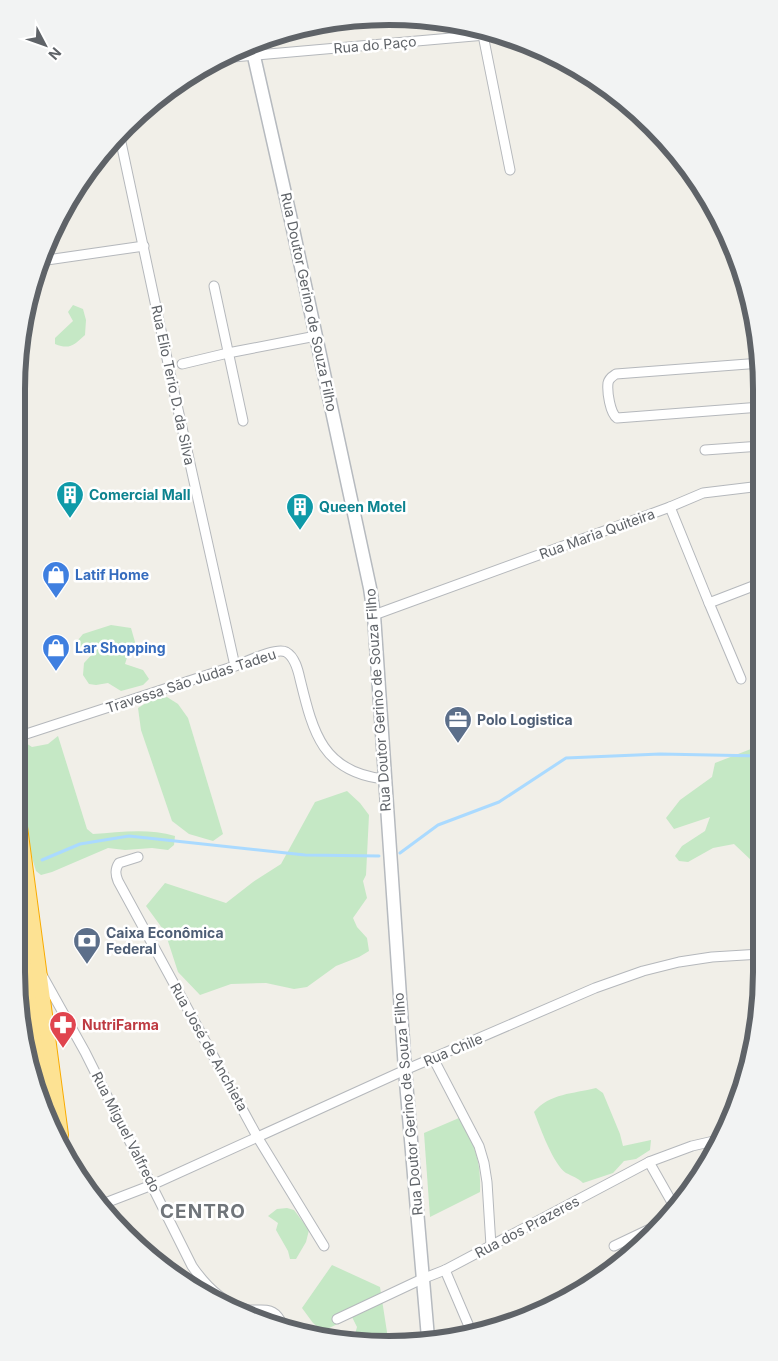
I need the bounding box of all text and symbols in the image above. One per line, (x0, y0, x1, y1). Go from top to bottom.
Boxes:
north arrow (20, 20, 70, 70)
street label: Rua do Paço (333, 32, 417, 57)
text: N (45, 44, 65, 63)
street label: Rua Doutor Gerino de Souza Filho (278, 191, 341, 413)
street label: Rua Elio Terio D. da Silva (148, 303, 199, 467)
building icon: Comercial Mall (55, 480, 85, 519)
place label: Comercial Mall (89, 486, 190, 503)
building icon: Queen Motel (285, 492, 315, 531)
place label: Queen Motel (319, 498, 406, 515)
street label: Rua Maria Quiteira (537, 505, 657, 562)
shop icon: Latif Home (41, 560, 71, 599)
place label: Latif Home (75, 566, 149, 583)
street label: Rua Doutor Gerino de Souza Filho (361, 588, 394, 812)
shop icon: Lar Shopping (41, 633, 71, 672)
place label: Lar Shopping (75, 639, 166, 656)
street label: Travessa São Judas Tadeu (104, 645, 278, 716)
office icon: Polo Logistica (443, 705, 473, 744)
place label: Polo Logistica (477, 711, 573, 728)
place label: Caixa Econômica Federal (106, 924, 224, 957)
bank icon: Caixa Econômica Federal (72, 926, 102, 965)
street label: Rua José de Anchieta (167, 980, 252, 1114)
street label: Rua Doutor Gerino de Souza Filho (389, 992, 426, 1216)
pharmacy icon: NutriFarma (48, 1010, 78, 1049)
place label: NutriFarma (82, 1016, 159, 1033)
street label: Rua Chile (421, 1029, 485, 1070)
street label: Rua Miguel Valfredo (89, 1069, 164, 1195)
street label: Rua dos Prazeres (472, 1192, 582, 1261)
district label: CENTRO (160, 1200, 246, 1223)

